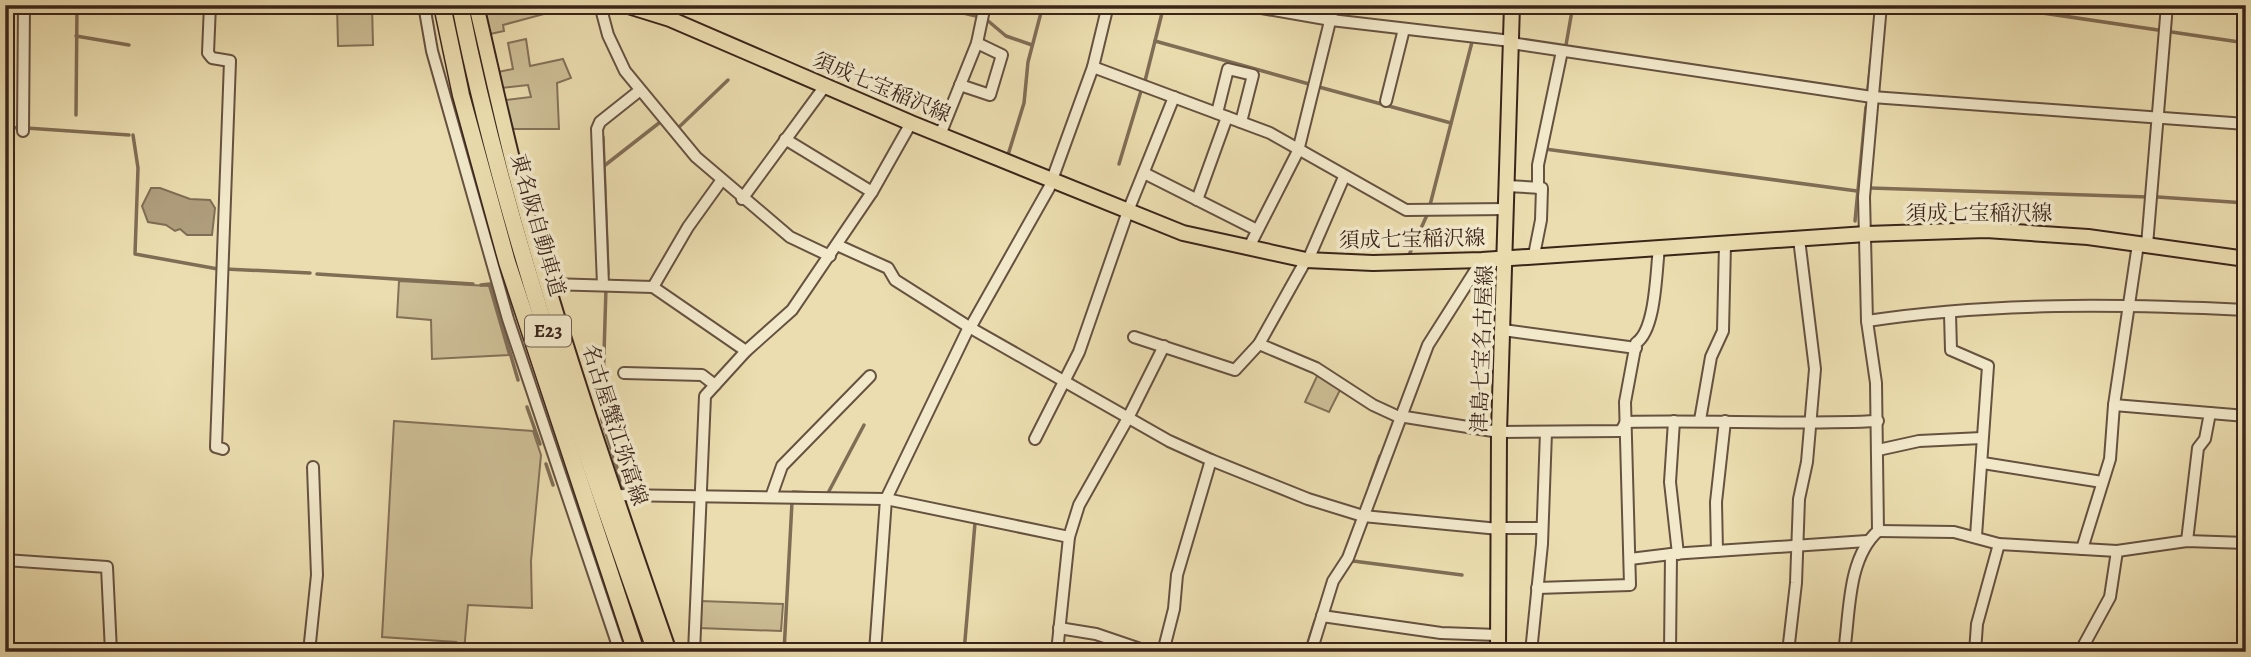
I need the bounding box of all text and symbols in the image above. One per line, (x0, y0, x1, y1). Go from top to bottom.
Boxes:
street label: 須成七宝稲沢線 (809, 45, 955, 129)
street label: 東名阪自動車道 (504, 150, 572, 300)
street label: 須成七宝稲沢線 (1906, 199, 2053, 227)
street label: 須成七宝稲沢線 (1338, 224, 1486, 254)
street label: 津島七宝名古屋線 (1465, 265, 1499, 433)
road number: E23 (525, 316, 571, 346)
street label: 名古屋蟹江弥富線 (576, 341, 654, 509)

